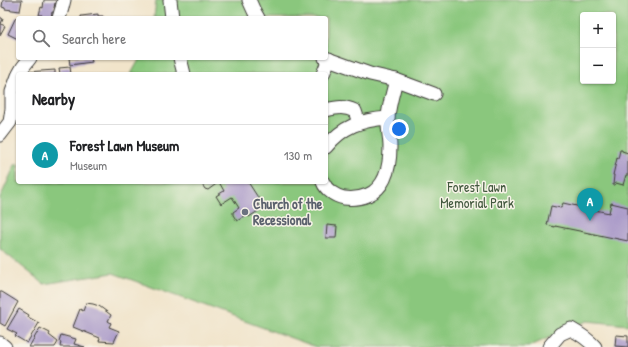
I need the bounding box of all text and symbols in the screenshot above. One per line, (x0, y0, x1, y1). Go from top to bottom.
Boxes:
map controls (580, 12, 616, 84)
button: + (580, 12, 616, 48)
search box (16, 16, 328, 60)
icon: search (30, 27, 52, 49)
text: Search here (62, 28, 126, 49)
button: − (580, 48, 616, 84)
text: Nearby (32, 87, 75, 110)
your location (389, 119, 409, 139)
text: Forest Lawn Museum (70, 135, 179, 156)
text: A (42, 146, 48, 164)
text: 130 m (284, 146, 312, 164)
text: Museum (70, 156, 107, 174)
park label: Forest Lawn Memorial Park (440, 177, 514, 212)
pin: A (577, 188, 603, 221)
place label: Church of the Recessional (253, 194, 323, 229)
marker: Church of the Recessional (240, 207, 250, 217)

